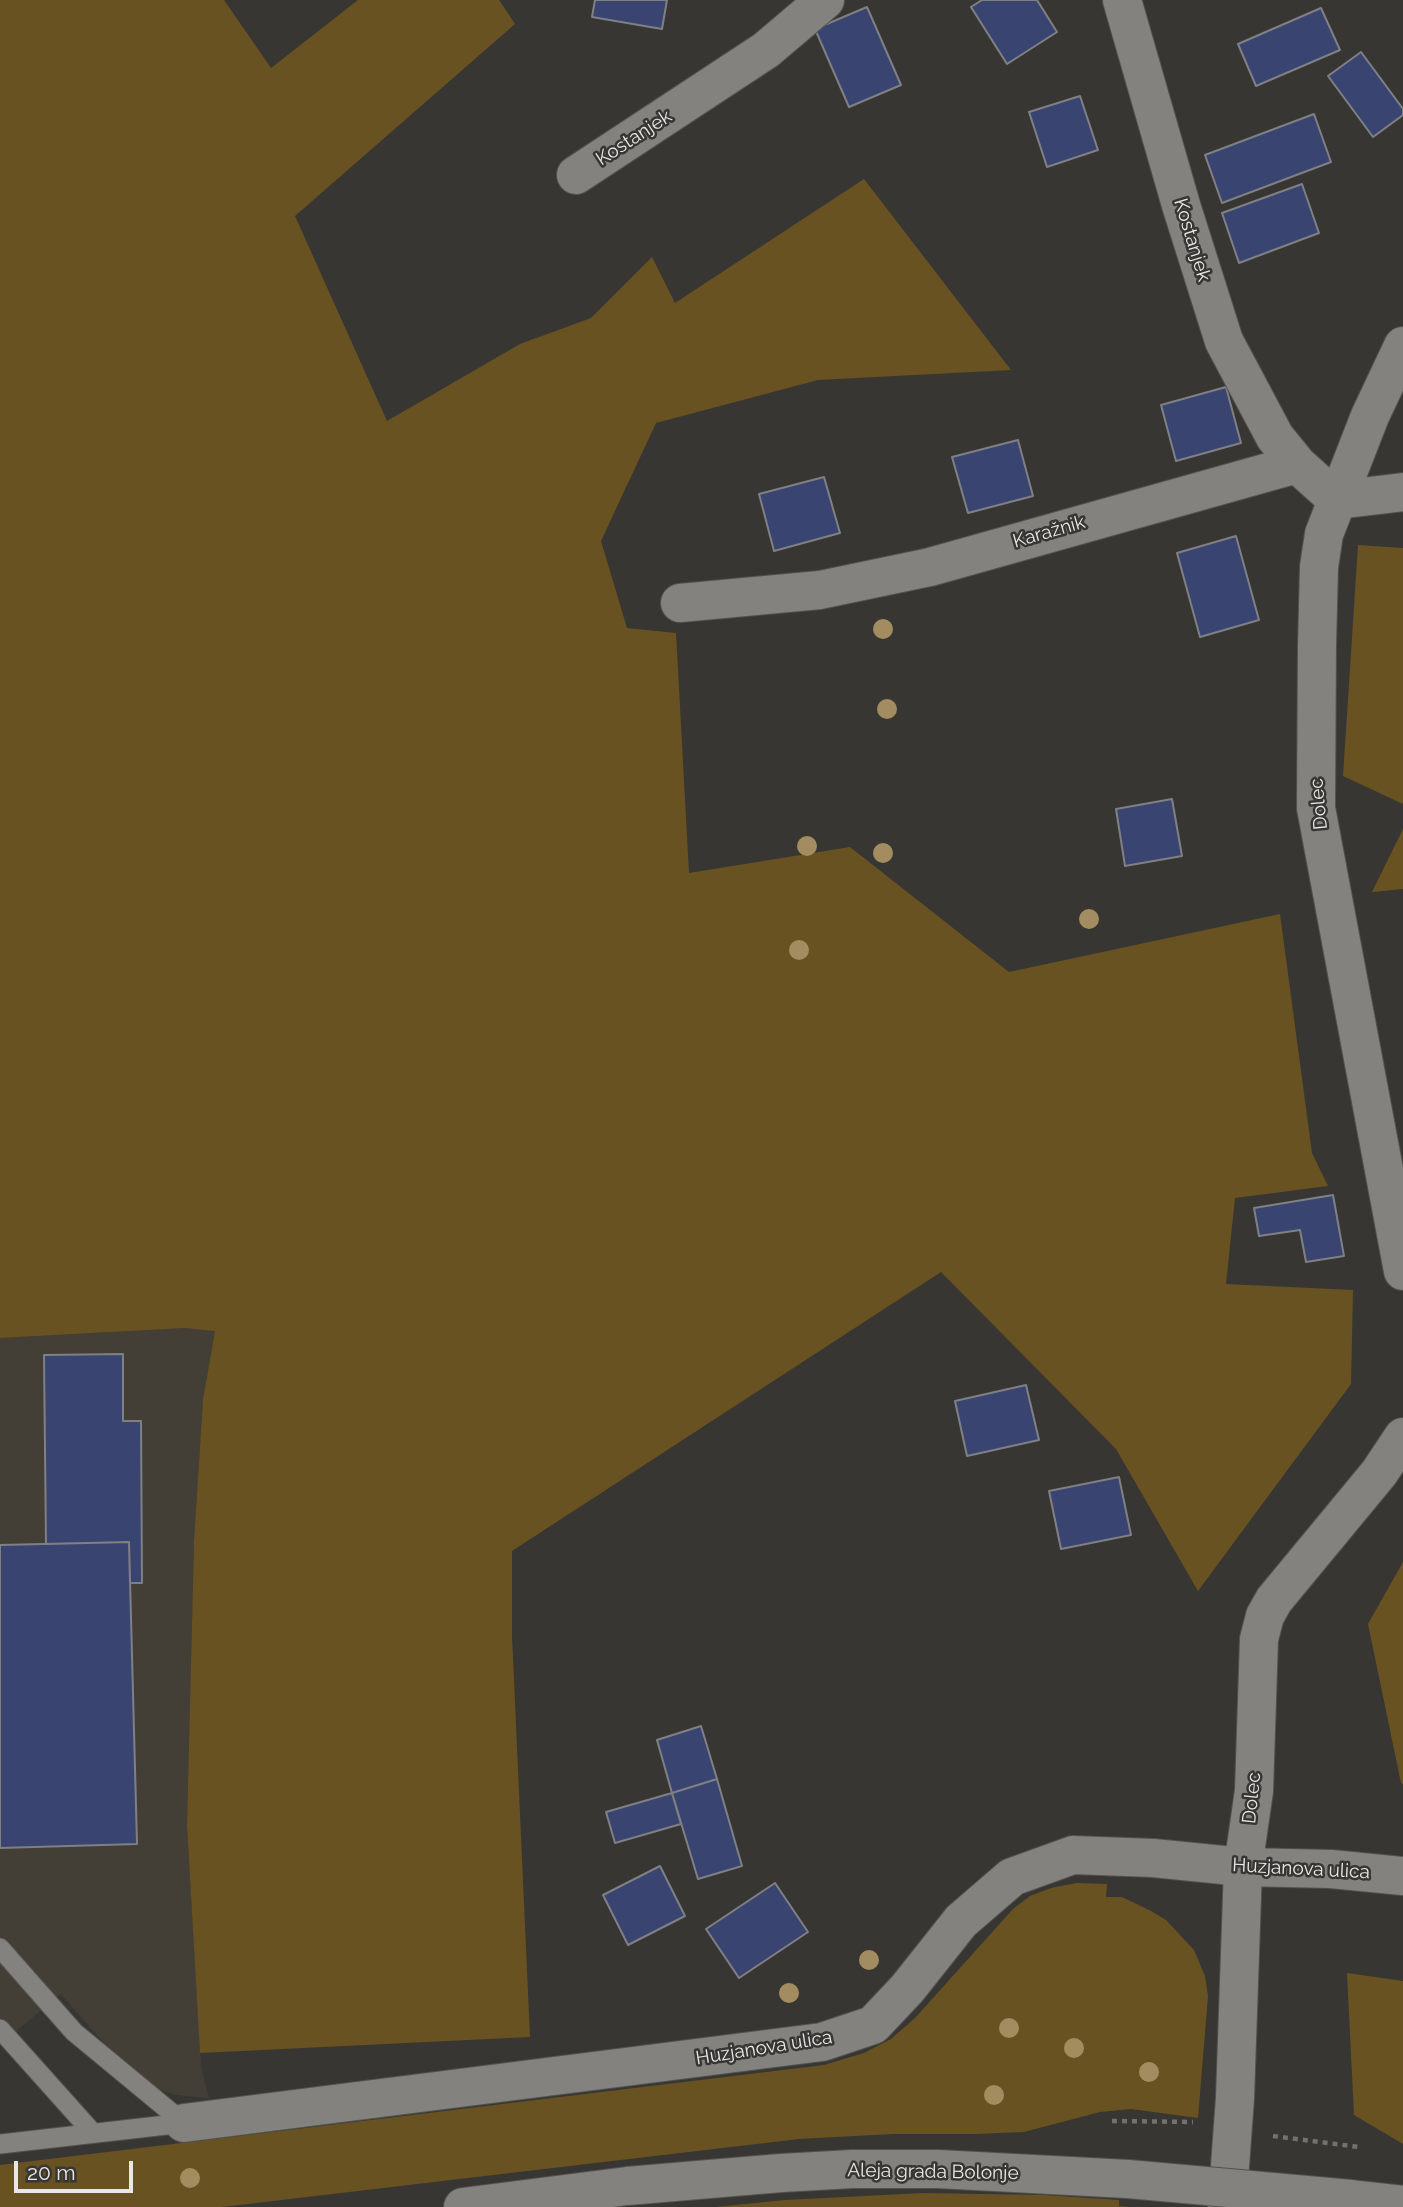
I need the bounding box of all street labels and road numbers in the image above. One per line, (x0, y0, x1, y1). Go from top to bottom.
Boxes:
street label: Kostanjek (592, 105, 676, 171)
street label: Kostanjek (1169, 196, 1215, 284)
street label: Karažnik (1010, 511, 1088, 553)
street label: Dolec (1305, 777, 1333, 831)
street label: Dolec (1238, 1771, 1266, 1825)
street label: Huzjanova ulica (1232, 1854, 1370, 1884)
street label: Huzjanova ulica (694, 2026, 834, 2070)
street label: Aleja grada Bolonje (847, 2159, 1019, 2185)

